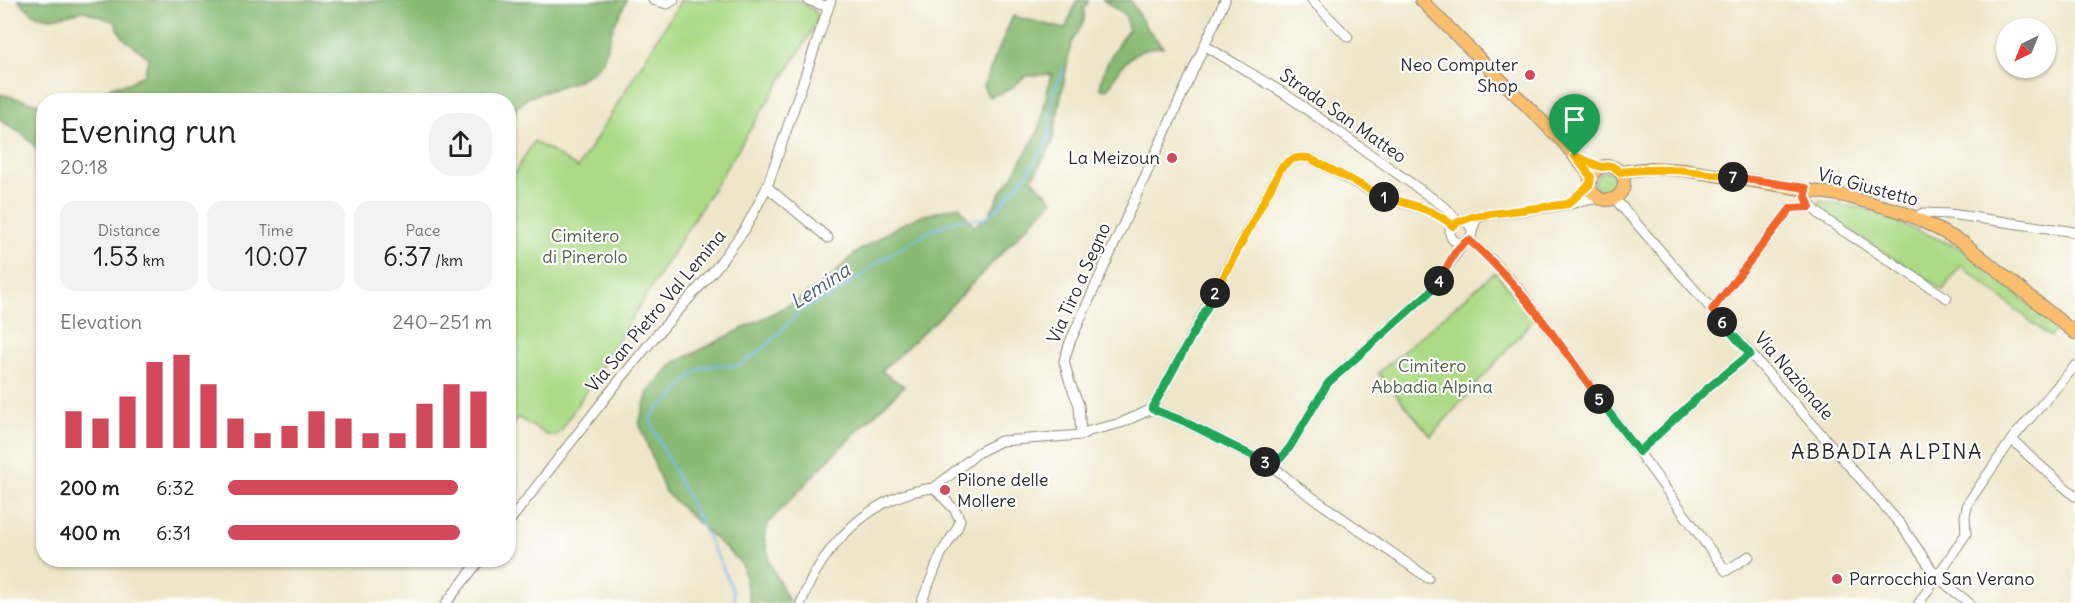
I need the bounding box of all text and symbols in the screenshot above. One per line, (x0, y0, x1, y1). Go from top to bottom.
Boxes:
north arrow (1996, 18, 2056, 78)
map controls (1996, 18, 2056, 78)
place label: Neo Computer Shop (1400, 53, 1519, 97)
street label: Strada San Matteo (1275, 63, 1411, 168)
marker: Neo Computer Shop (1523, 68, 1537, 82)
pin (1549, 94, 1600, 156)
icon: arrive (1558, 103, 1591, 136)
text: Evening run (60, 110, 236, 152)
button: share (429, 113, 492, 176)
place label: La Meizoun (1068, 146, 1160, 169)
marker: La Meizoun (1165, 151, 1179, 165)
text: 20:18 (60, 154, 108, 179)
pin: 7 (1718, 162, 1748, 192)
street label: Via Giustetto (1815, 162, 1921, 211)
text: 7 (1729, 167, 1737, 187)
pin: 1 (1369, 182, 1399, 212)
text: 1 (1381, 187, 1387, 207)
street label: Via Tiro a Segno (1042, 219, 1115, 347)
text: Distance (98, 220, 160, 240)
text: Time (259, 220, 293, 240)
text: Pace (406, 220, 440, 240)
park label: Cimitero di Pinerolo (542, 224, 628, 268)
street label: Via San Pietro Val Lemina (581, 225, 731, 397)
text: 1.53 (93, 240, 139, 273)
text: 10:07 (245, 240, 307, 273)
text: 6:37 (383, 240, 431, 273)
text: km (139, 250, 165, 270)
text: /km (431, 250, 463, 270)
water label: Lemina (785, 256, 856, 314)
pin: 4 (1424, 266, 1454, 296)
text: 4 (1434, 271, 1444, 291)
pin: 2 (1200, 278, 1230, 308)
text: 2 (1211, 283, 1219, 303)
pin: 6 (1707, 307, 1737, 337)
text: Elevation (60, 309, 142, 334)
text: 240–251 m (393, 309, 492, 334)
text: 6 (1717, 312, 1727, 332)
street label: Via Nazionale (1750, 327, 1839, 425)
park label: Cimitero Abbadia Alpina (1371, 354, 1493, 398)
pin: 5 (1584, 384, 1614, 414)
text: 5 (1594, 389, 1604, 409)
district label: ABBADIA ALPINA (1791, 438, 1983, 465)
pin: 3 (1250, 447, 1280, 477)
text: 3 (1260, 452, 1270, 472)
place label: Pilone delle Mollere (957, 468, 1048, 512)
text: 200 m (60, 475, 120, 500)
text: 6:32 (156, 475, 194, 500)
marker: Pilone delle Mollere (938, 483, 952, 497)
text: 400 m (60, 520, 120, 545)
text: 6:31 (156, 520, 191, 545)
place label: Parrocchia San Verano (1849, 567, 2035, 590)
marker: Parrocchia San Verano (1830, 572, 1844, 586)

